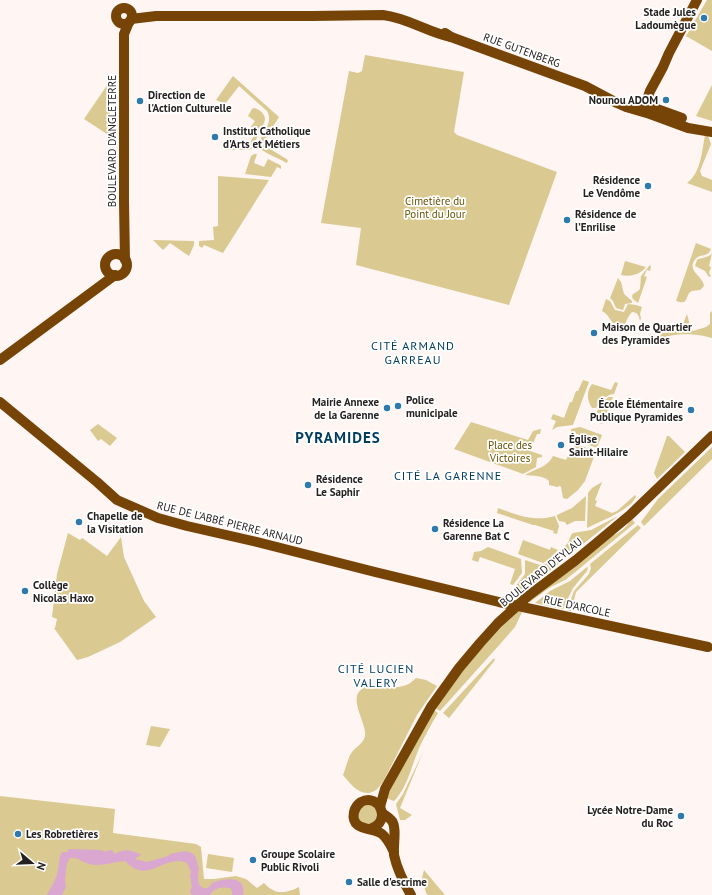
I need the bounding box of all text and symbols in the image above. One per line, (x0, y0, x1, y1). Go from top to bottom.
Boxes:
place label: Stade Jules Ladoumègue (635, 5, 696, 32)
marker: Stade Jules Ladoumègue (699, 13, 709, 23)
street label: RUE GUTENBERG (482, 30, 563, 71)
street label: BOULEVARD D'ANGLETERRE (105, 75, 119, 207)
place label: Direction de l'Action Culturelle (148, 88, 232, 115)
place label: Nounou ADOM (589, 93, 658, 107)
marker: Nounou ADOM (661, 95, 671, 105)
marker: Direction de l'Action Culturelle (135, 96, 145, 106)
place label: Institut Catholique d'Arts et Métiers (223, 124, 311, 151)
marker: Institut Catholique d'Arts et Métiers (210, 132, 220, 142)
place label: Résidence Le Vendôme (583, 173, 640, 200)
marker: Résidence Le Vendôme (643, 181, 653, 191)
park label: Cimetière du Point du Jour (405, 194, 466, 221)
place label: Résidence de l’Enrilise (575, 207, 637, 234)
marker: Résidence de l’Enrilise (562, 215, 572, 225)
place label: Maison de Quartier des Pyramides (602, 320, 692, 347)
marker: Maison de Quartier des Pyramides (589, 328, 599, 338)
district label: CITÉ ARMAND GARREAU (371, 338, 455, 367)
place label: Police municipale (406, 393, 458, 420)
place label: Mairie Annexe de la Garenne (312, 395, 379, 422)
place label: École Élémentaire Publique Pyramides (590, 397, 683, 424)
marker: Police municipale (393, 401, 403, 411)
marker: Mairie Annexe de la Garenne (382, 403, 392, 413)
marker: École Élémentaire Publique Pyramides (686, 405, 696, 415)
district label: PYRAMIDES (295, 428, 381, 447)
place label: Église Saint-Hilaire (569, 432, 628, 459)
park label: Place des Victoires (488, 438, 532, 465)
marker: Église Saint-Hilaire (556, 440, 566, 450)
district label: CITÉ LA GARENNE (394, 468, 502, 483)
place label: Résidence Le Saphir (316, 472, 363, 499)
marker: Résidence Le Saphir (303, 480, 313, 490)
street label: RUE DE L'ABBÉ PIERRE ARNAUD (155, 498, 305, 548)
place label: Chapelle de la Visitation (87, 509, 143, 536)
place label: Résidence La Garenne Bat C (443, 516, 510, 543)
marker: Chapelle de la Visitation (74, 517, 84, 527)
marker: Résidence La Garenne Bat C (430, 524, 440, 534)
street label: BOULEVARD D'EYLAU (497, 534, 585, 610)
place label: Collège Nicolas Haxo (33, 578, 94, 605)
marker: Collège Nicolas Haxo (20, 586, 30, 596)
street label: RUE D'ARCOLE (542, 592, 612, 620)
district label: CITÉ LUCIEN VALERY (338, 661, 414, 690)
place label: Lycée Notre-Dame du Roc (587, 803, 673, 830)
marker: Lycée Notre-Dame du Roc (676, 811, 686, 821)
place label: Les Robretières (26, 827, 98, 841)
marker: Les Robretières (13, 829, 23, 839)
north arrow (12, 843, 52, 883)
place label: Groupe Scolaire Public Rivoli (261, 847, 336, 874)
marker: Groupe Scolaire Public Rivoli (248, 855, 258, 865)
text: N (34, 861, 49, 872)
place label: Salle d'escrime (357, 875, 427, 889)
marker: Salle d'escrime (344, 877, 354, 887)

